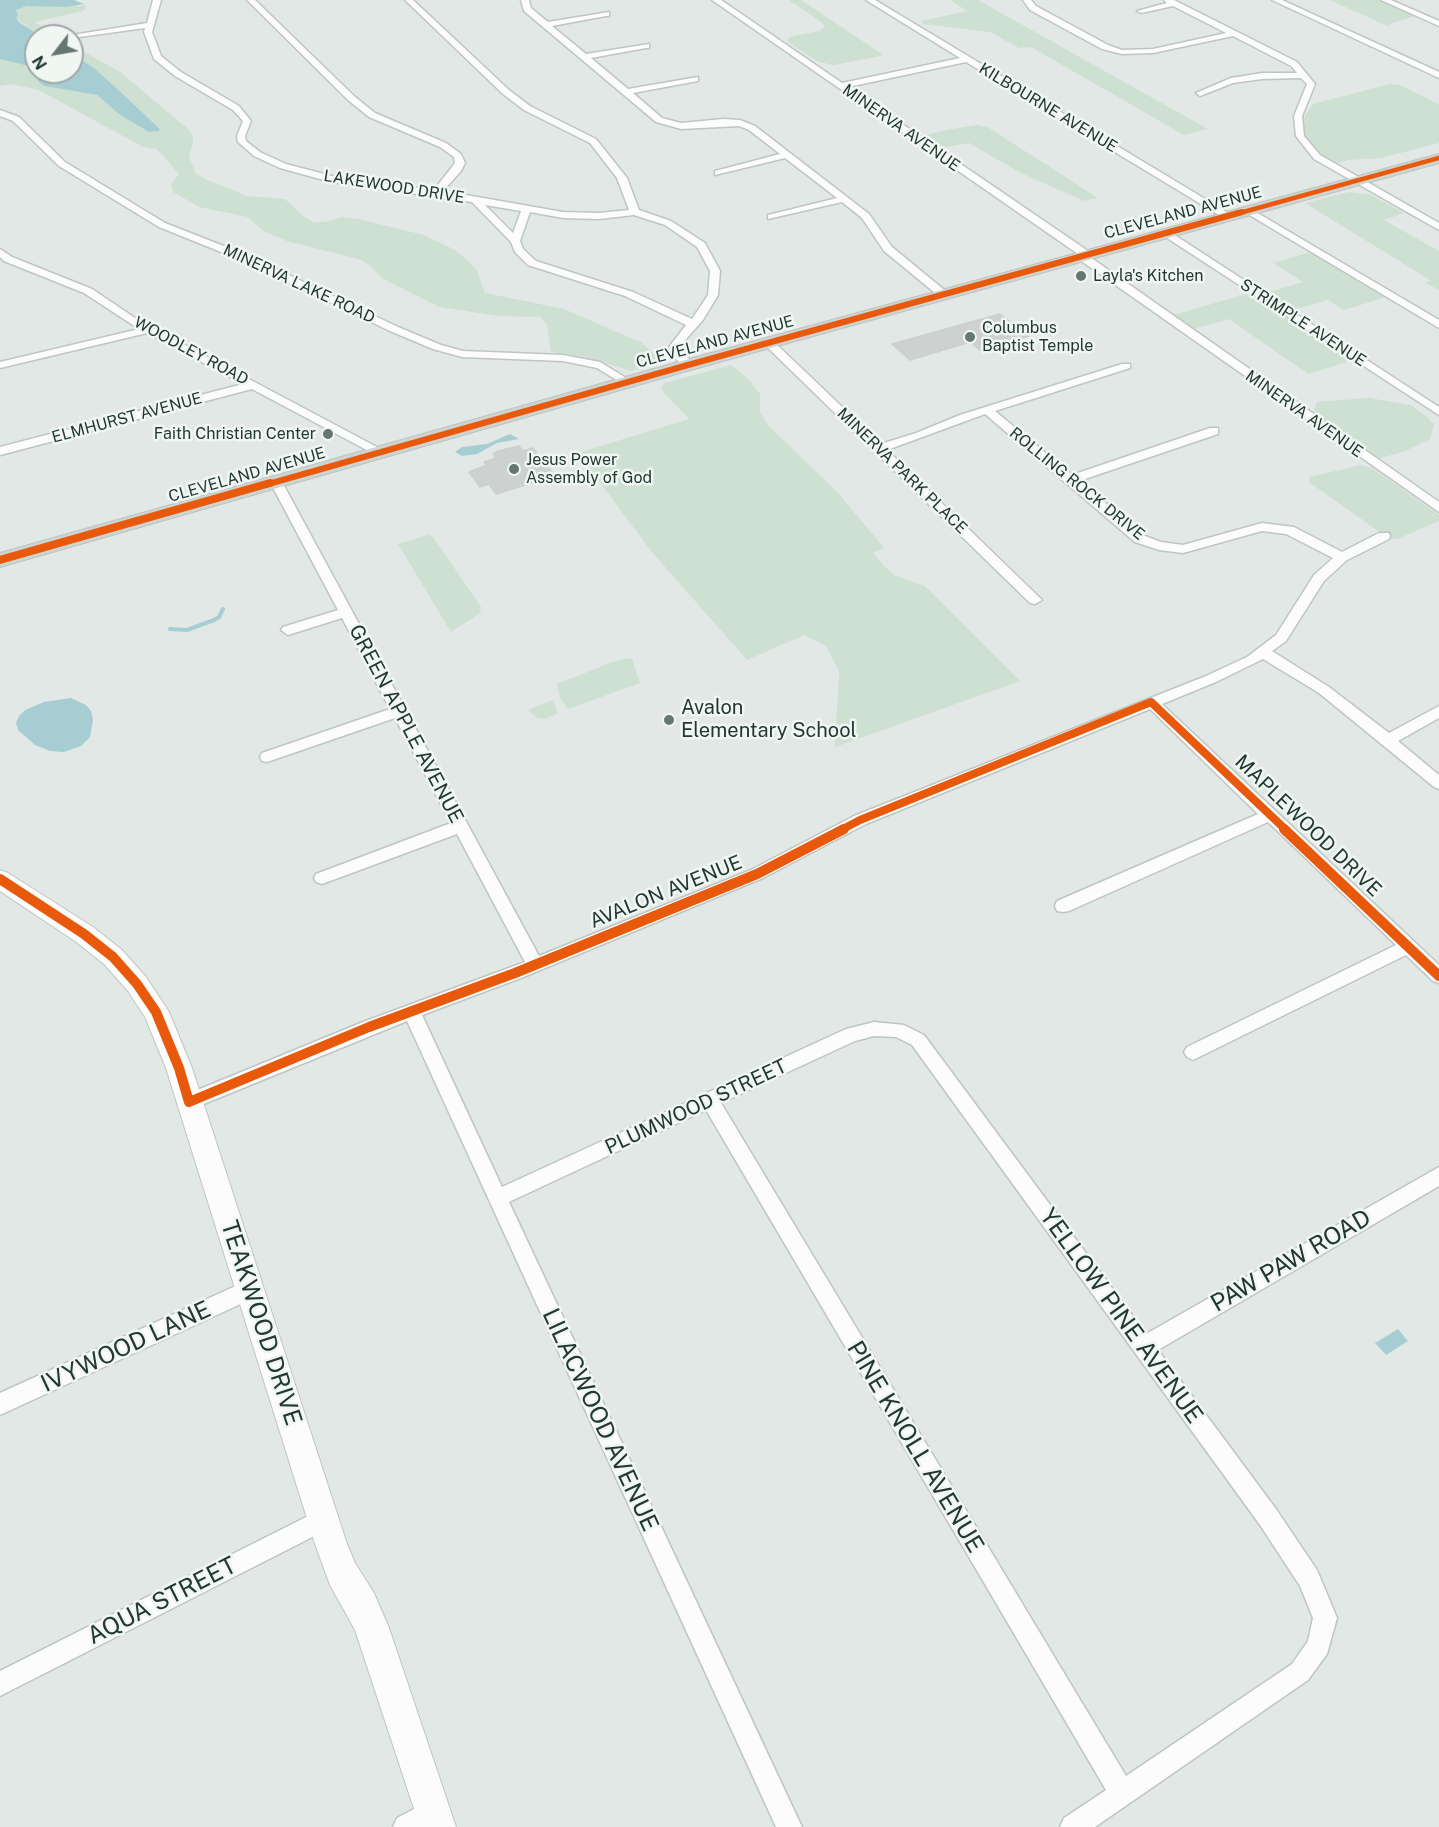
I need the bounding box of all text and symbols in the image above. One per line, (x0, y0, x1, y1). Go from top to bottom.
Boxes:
north arrow (24, 24, 84, 84)
text: N (28, 52, 51, 73)
street label: KILBOURNE AVENUE (975, 59, 1121, 157)
street label: MINERVA AVENUE (839, 80, 963, 176)
street label: LAKEWOOD DRIVE (322, 166, 466, 208)
street label: CLEVELAND AVENUE (1102, 183, 1264, 243)
street label: MINERVA LAKE ROAD (220, 240, 378, 328)
place label: Layla's Kitchen (1093, 266, 1204, 286)
marker: Layla's Kitchen (1074, 269, 1088, 283)
street label: STRIMPLE AVENUE (1236, 275, 1370, 371)
street label: CLEVELAND AVENUE (634, 312, 796, 372)
street label: WOODLEY ROAD (130, 313, 252, 389)
place label: Columbus Baptist Temple (982, 318, 1093, 356)
marker: Columbus Baptist Temple (963, 330, 977, 344)
street label: MINERVA AVENUE (1242, 366, 1366, 462)
street label: ELMHURST AVENUE (50, 389, 204, 447)
street label: MINERVA PARK PLACE (833, 404, 971, 538)
place label: Faith Christian Center (154, 424, 316, 444)
street label: ROLLING ROCK DRIVE (1006, 424, 1148, 544)
marker: Faith Christian Center (321, 427, 335, 441)
street label: CLEVELAND AVENUE (166, 443, 328, 507)
place label: Jesus Power Assembly of God (526, 450, 652, 488)
marker: Jesus Power Assembly of God (507, 462, 521, 476)
street label: GREEN APPLE AVENUE (344, 621, 468, 827)
place label: Avalon Elementary School (681, 696, 857, 743)
marker: Avalon Elementary School (662, 713, 676, 727)
street label: MAPLEWOOD DRIVE (1230, 750, 1386, 902)
street label: AVALON AVENUE (586, 850, 746, 934)
street label: PLUMWOOD STREET (601, 1054, 791, 1160)
street label: YELLOW PINE AVENUE (1033, 1203, 1209, 1429)
street label: PAW PAW ROAD (1206, 1203, 1376, 1319)
street label: TEAKWOOD DRIVE (214, 1217, 308, 1429)
street label: IVYWOOD LANE (37, 1295, 215, 1399)
street label: LILACWOOD AVENUE (536, 1304, 664, 1536)
street label: PINE KNOLL AVENUE (840, 1336, 990, 1558)
street label: AQUA STREET (83, 1551, 241, 1651)

